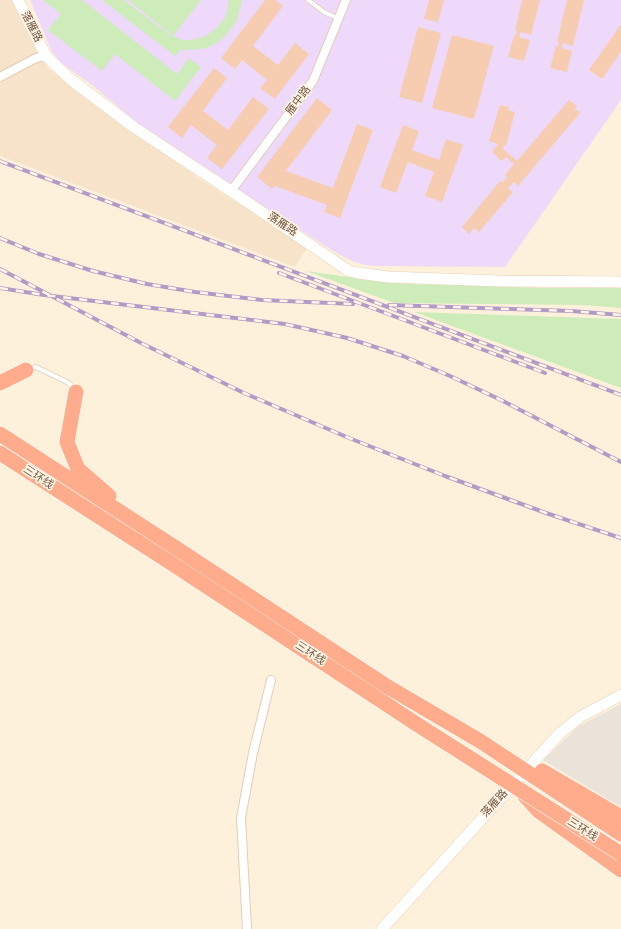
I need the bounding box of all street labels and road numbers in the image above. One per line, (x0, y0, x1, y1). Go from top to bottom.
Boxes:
street label: 落雁路 (18, 9, 44, 45)
street label: 雁中路 (284, 84, 314, 118)
street label: 落雁路 (265, 210, 299, 240)
street label: 三环线 (21, 463, 55, 493)
street label: 三环线 (293, 639, 327, 669)
street label: 落雁路 (479, 787, 511, 821)
street label: 三环线 (565, 816, 599, 844)

